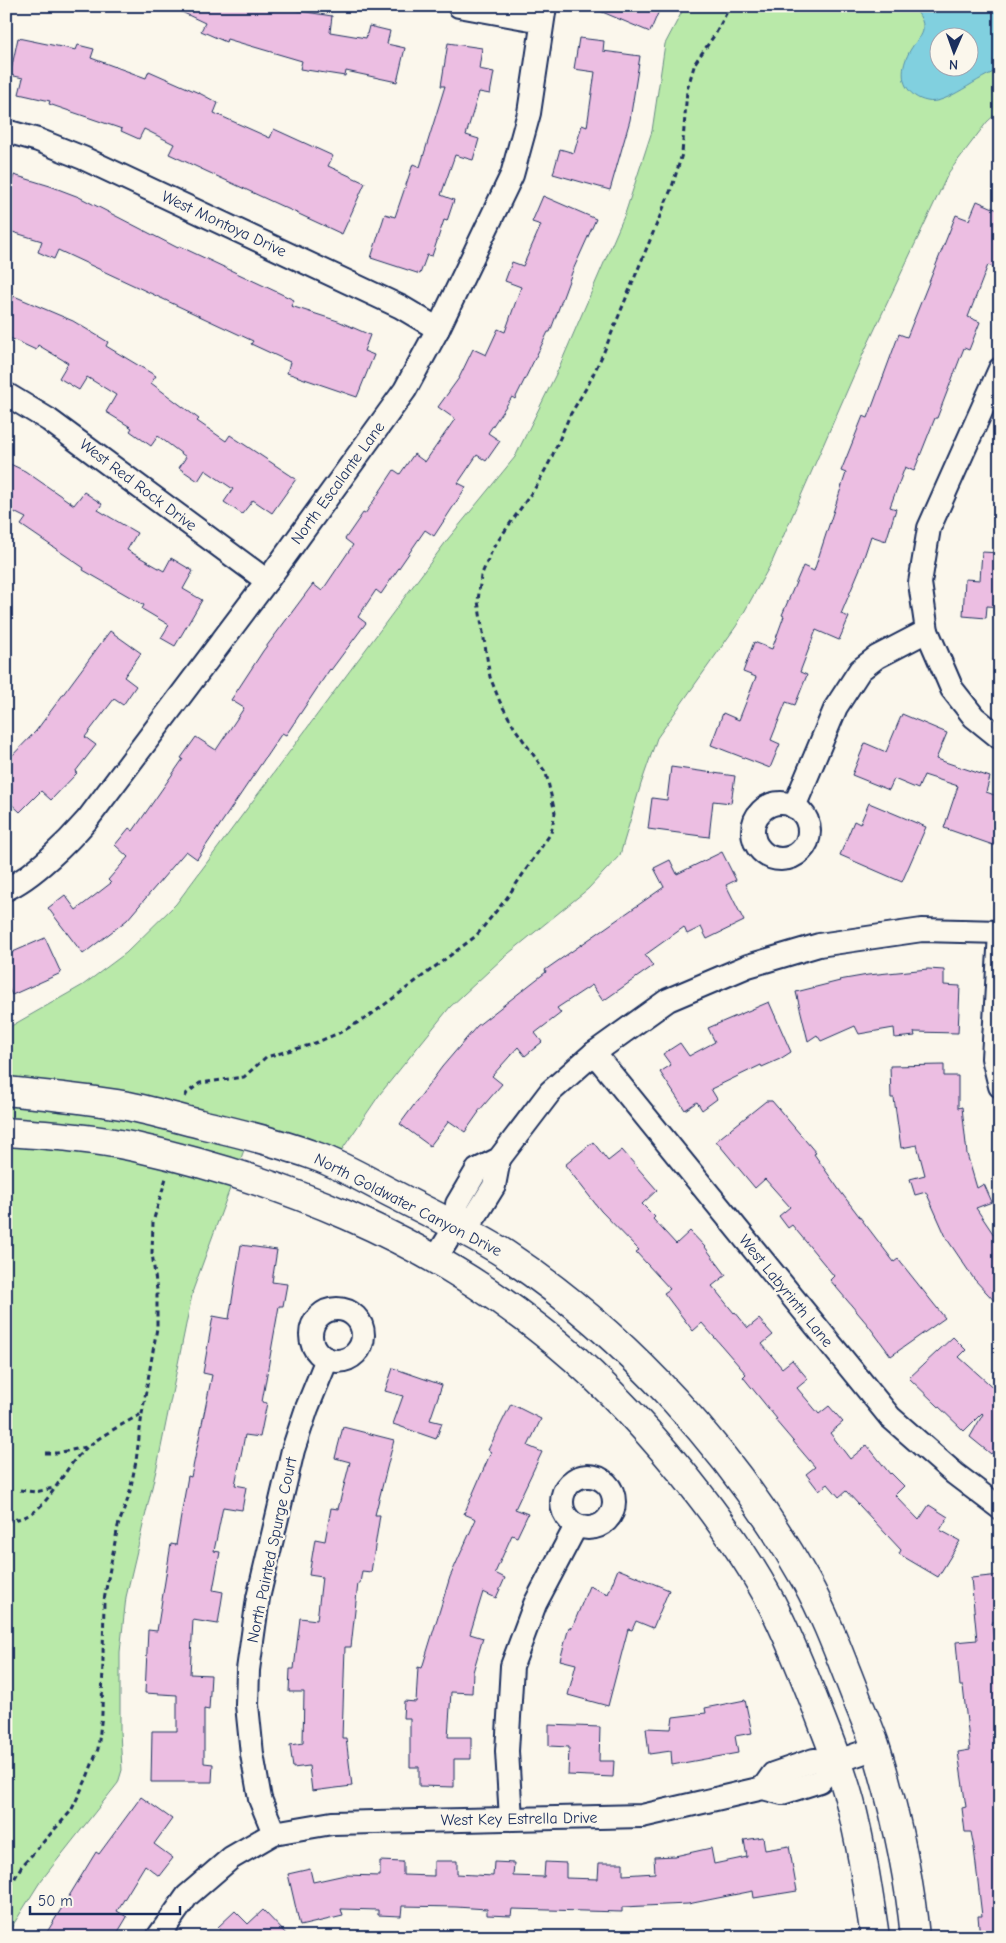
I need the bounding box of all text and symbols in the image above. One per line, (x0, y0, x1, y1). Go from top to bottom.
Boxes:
north arrow (928, 28, 978, 78)
text: N (949, 56, 958, 73)
street label: West Montoya Drive (159, 187, 289, 261)
street label: North Escalante Lane (288, 418, 388, 548)
street label: West Red Rock Drive (76, 435, 200, 535)
street label: North Goldwater Canyon Drive (311, 1150, 505, 1260)
street label: West Labyrinth Lane (735, 1231, 837, 1351)
street label: North Painted Spurge Court (244, 1455, 301, 1645)
street label: West Key Estrella Drive (440, 1809, 598, 1829)
scale bar (30, 1883, 180, 1915)
text: 50 m (38, 1892, 73, 1910)

